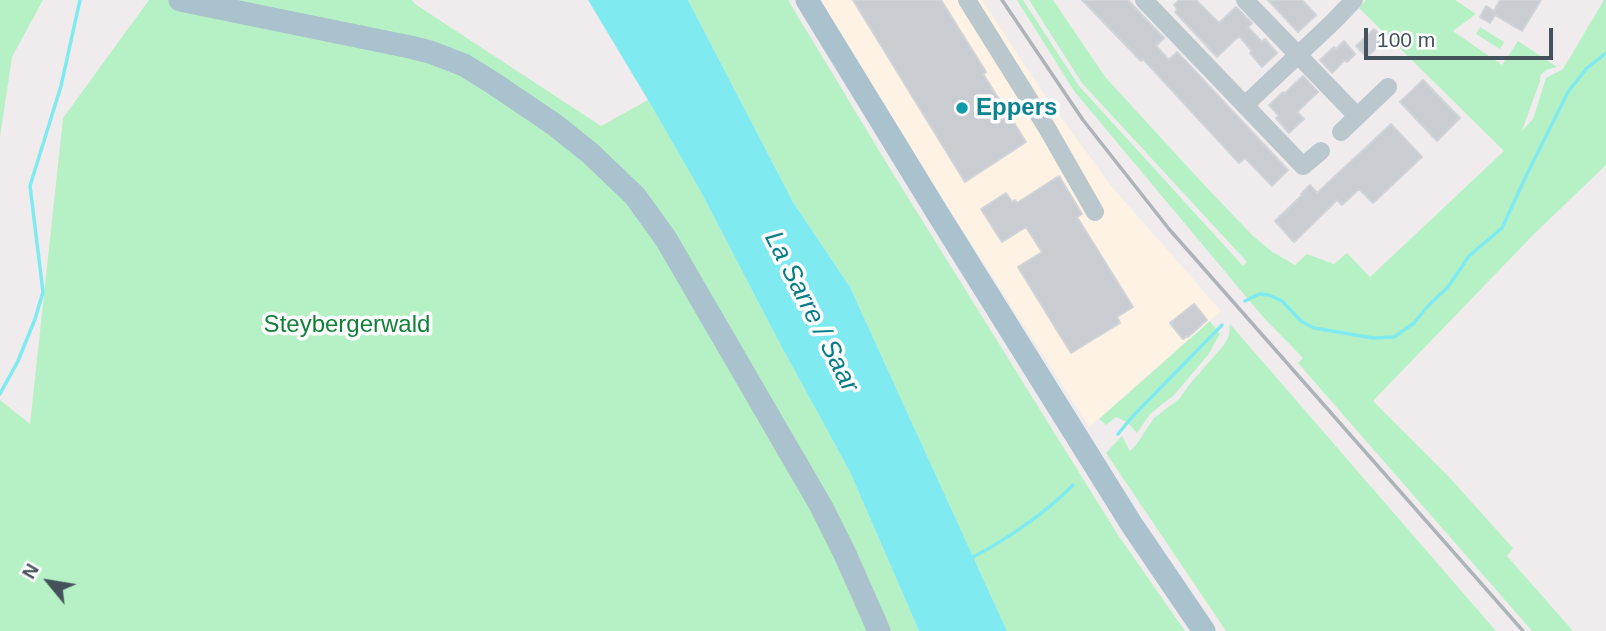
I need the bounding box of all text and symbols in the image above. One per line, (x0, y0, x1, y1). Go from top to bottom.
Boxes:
scale bar (1368, 14, 1557, 58)
text: 100 m (1377, 28, 1435, 51)
place label: Eppers (976, 94, 1057, 122)
marker: Eppers (954, 100, 970, 116)
water label: La Sarre / Saar (757, 226, 865, 398)
park label: Steybergerwald (264, 311, 430, 339)
north arrow (14, 547, 84, 617)
text: N (18, 560, 43, 582)

